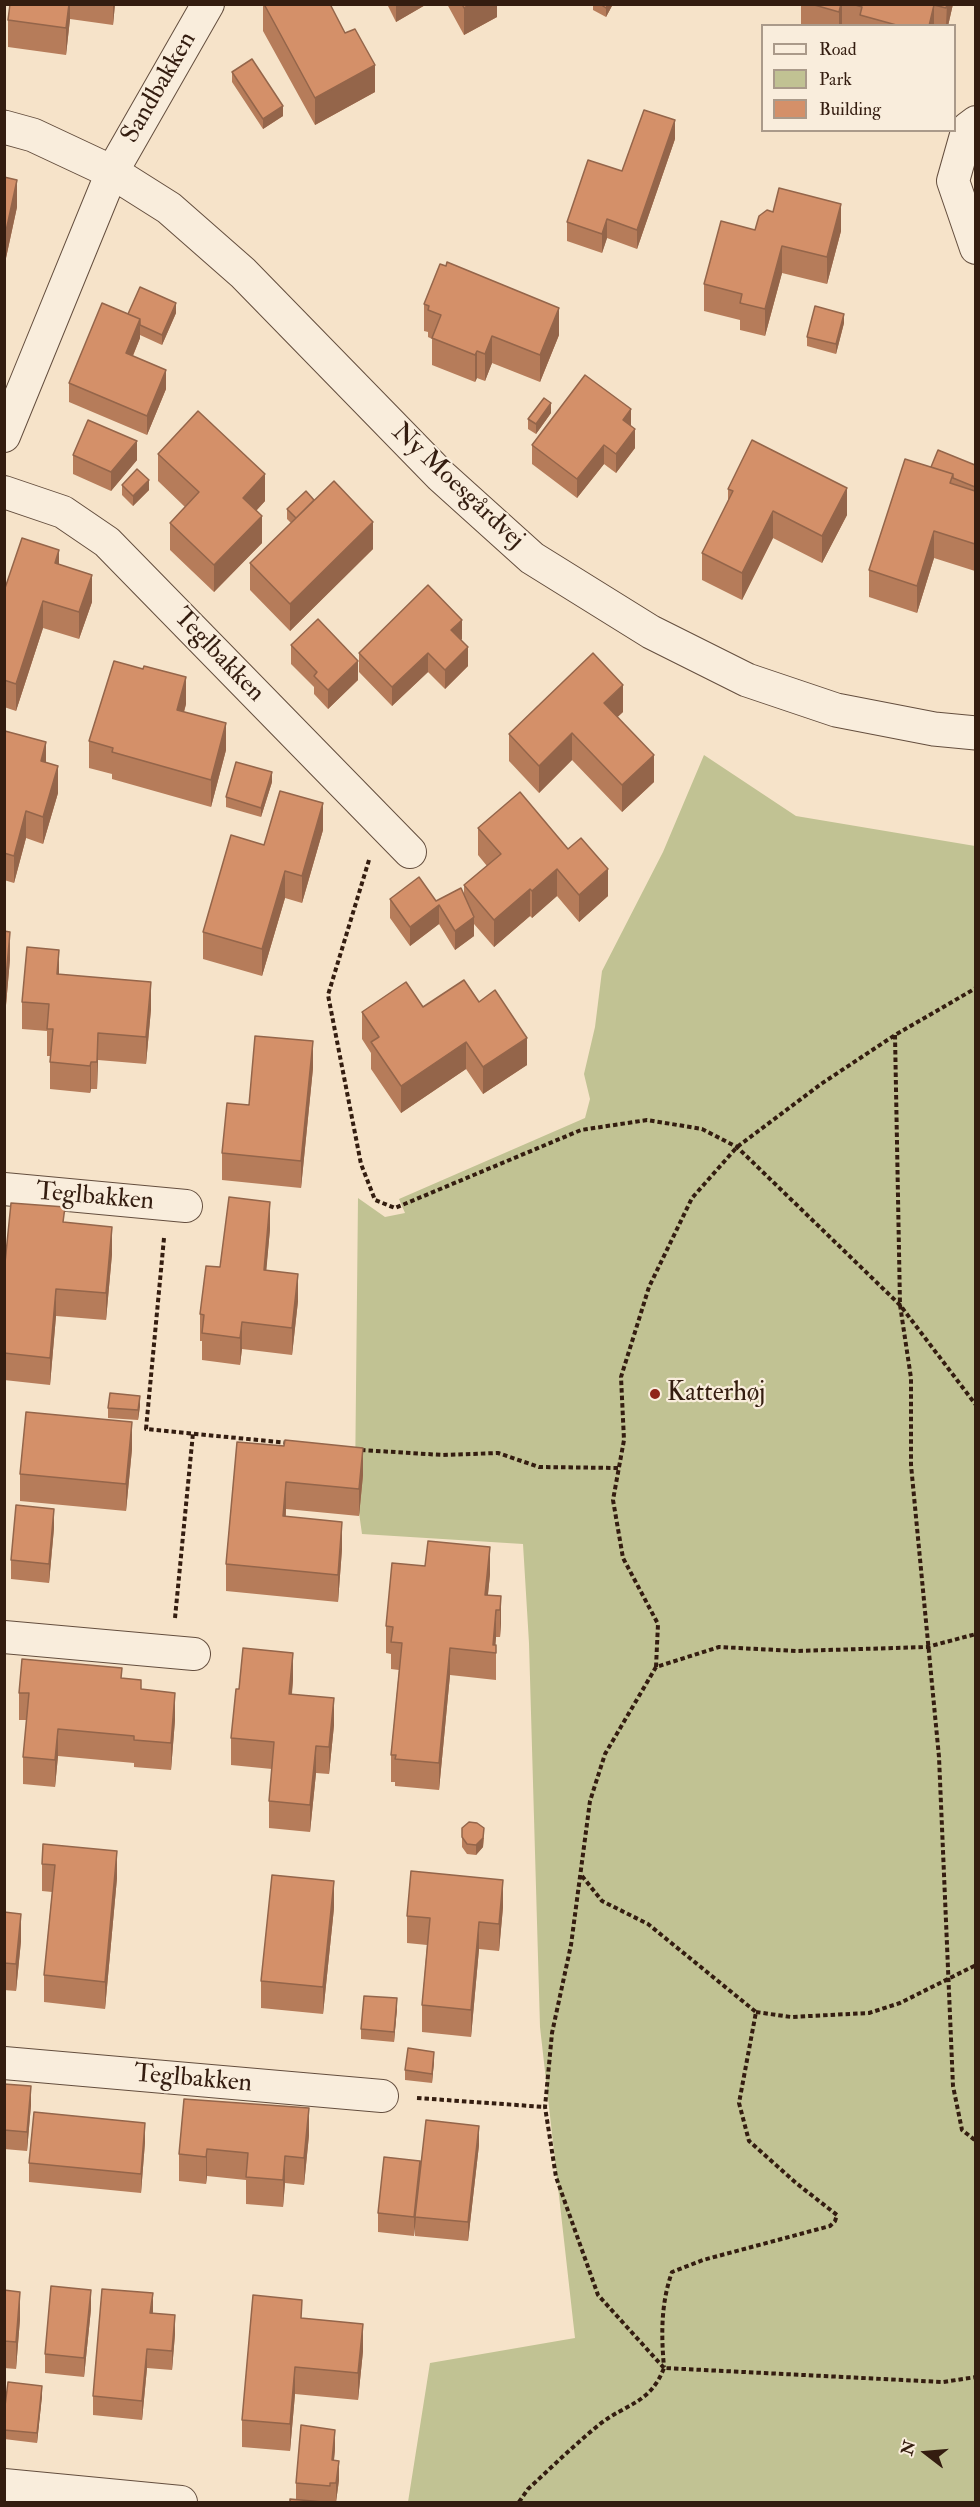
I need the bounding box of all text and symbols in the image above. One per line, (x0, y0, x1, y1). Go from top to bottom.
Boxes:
legend (761, 24, 956, 132)
street label: Sandbakken (116, 27, 204, 149)
text: Road (819, 38, 857, 61)
text: Park (819, 68, 852, 91)
text: Building (819, 98, 881, 121)
street label: Ny Moesgårdvej (384, 418, 530, 556)
street label: Teglbakken (166, 603, 270, 709)
street label: Teglbakken (35, 1177, 155, 1219)
place label: Katterhøj (667, 1378, 765, 1410)
marker: Katterhøj (648, 1387, 662, 1401)
street label: Teglbakken (133, 2059, 253, 2101)
north arrow (896, 2423, 956, 2483)
text: N (897, 2438, 920, 2458)

